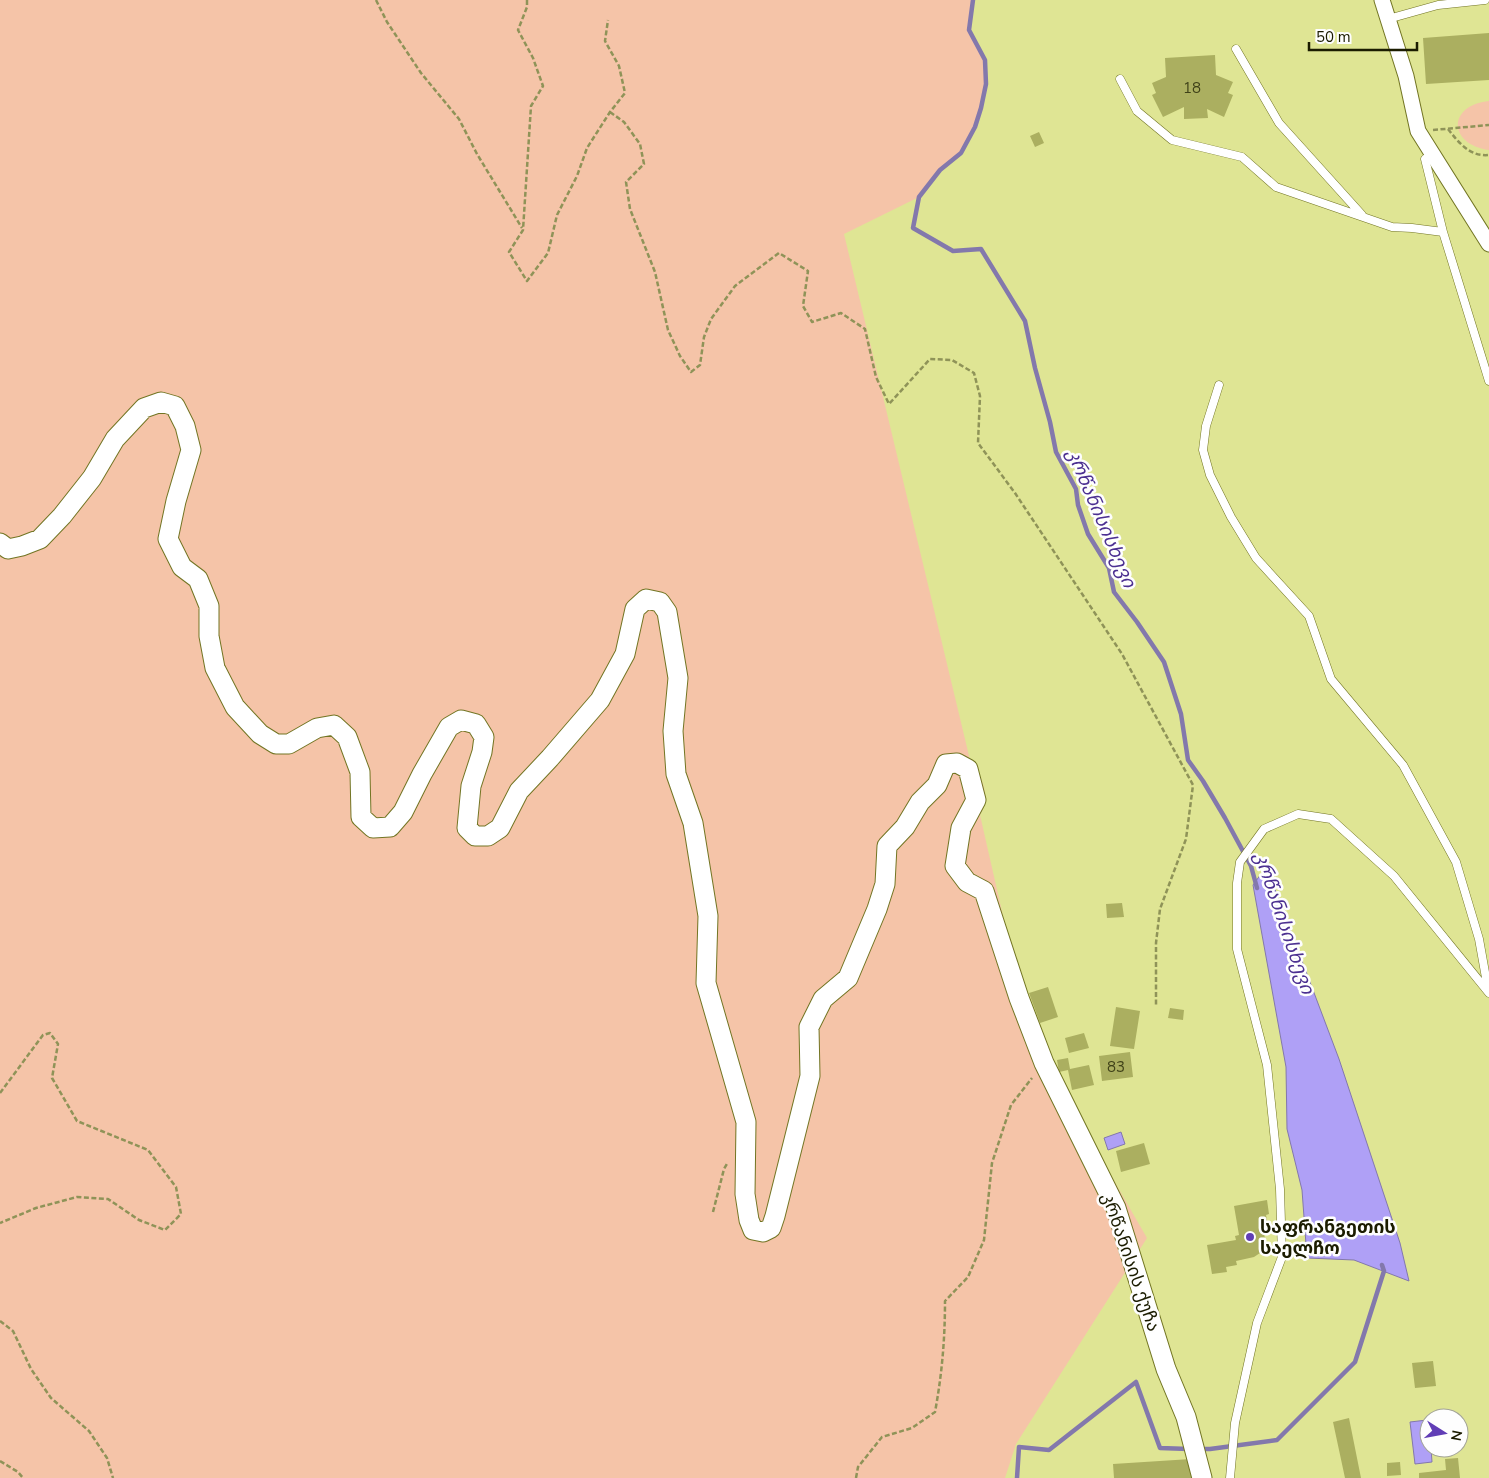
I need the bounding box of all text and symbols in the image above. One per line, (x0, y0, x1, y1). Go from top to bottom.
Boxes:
scale bar (1309, 20, 1416, 52)
text: 50 m (1316, 27, 1351, 47)
house number: 18 (1183, 78, 1201, 98)
water label: კრწანისისხევი (1060, 445, 1142, 592)
water label: კრწანისისხევი (1248, 849, 1321, 998)
house number: 83 (1107, 1057, 1125, 1077)
street label: კრწანისის ქუჩა (1096, 1189, 1166, 1335)
place label: საფრანგეთის საელჩო (1260, 1215, 1396, 1260)
marker: საფრანგეთის საელჩო (1244, 1231, 1256, 1243)
north arrow (1419, 1408, 1469, 1458)
text: N (1446, 1428, 1467, 1442)

